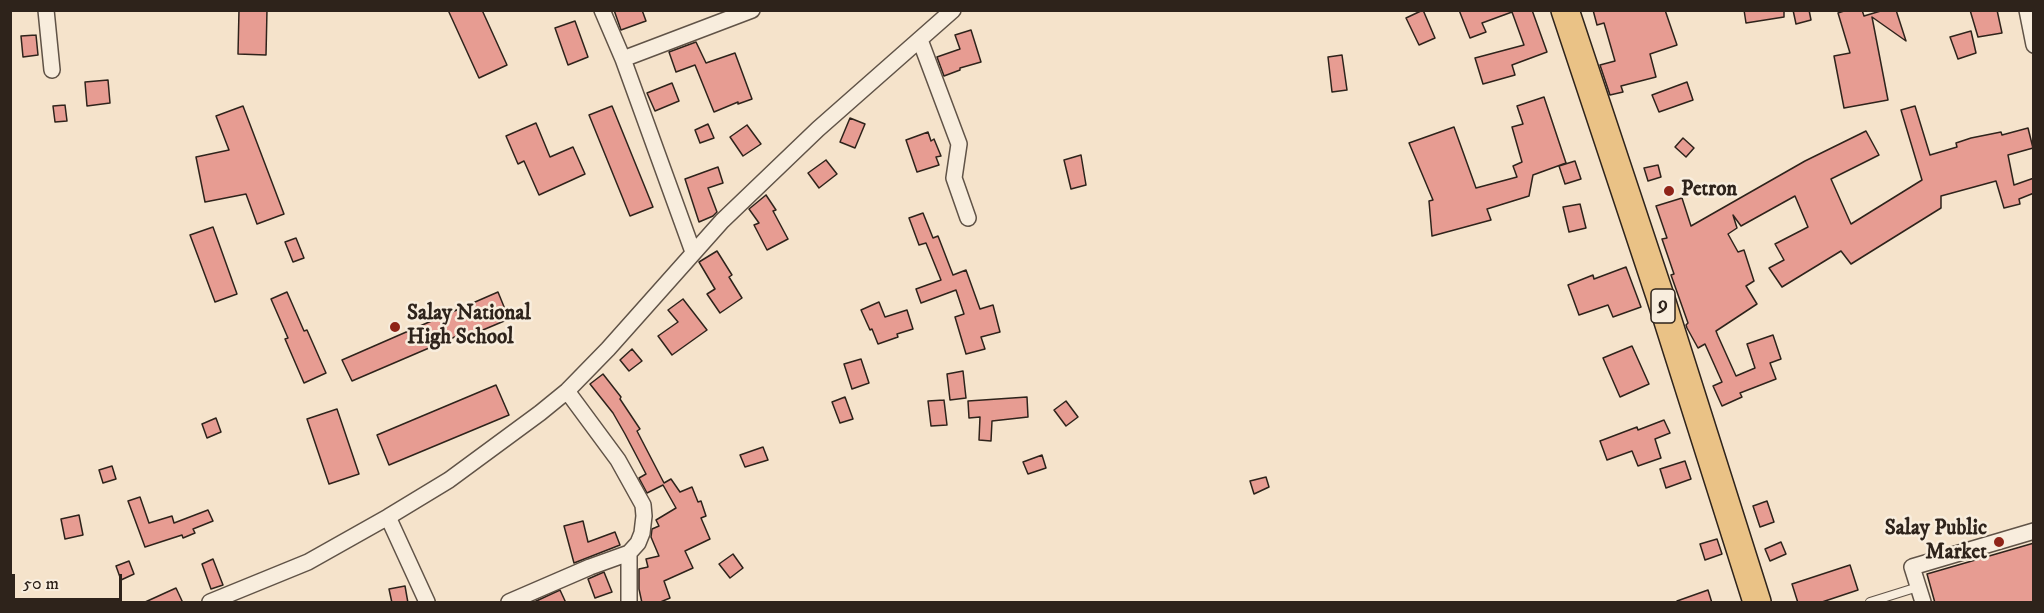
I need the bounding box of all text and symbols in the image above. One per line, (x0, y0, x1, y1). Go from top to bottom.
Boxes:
place label: Petron (1681, 178, 1737, 204)
marker: Petron (1662, 184, 1676, 198)
road number: 9 (1651, 289, 1675, 323)
place label: Salay National High School (407, 302, 531, 352)
marker: Salay National High School (388, 320, 402, 334)
place label: Salay Public Market (1885, 517, 1987, 567)
marker: Salay Public Market (1992, 535, 2006, 549)
scale bar (15, 562, 124, 600)
text: 50 m (23, 573, 59, 595)

